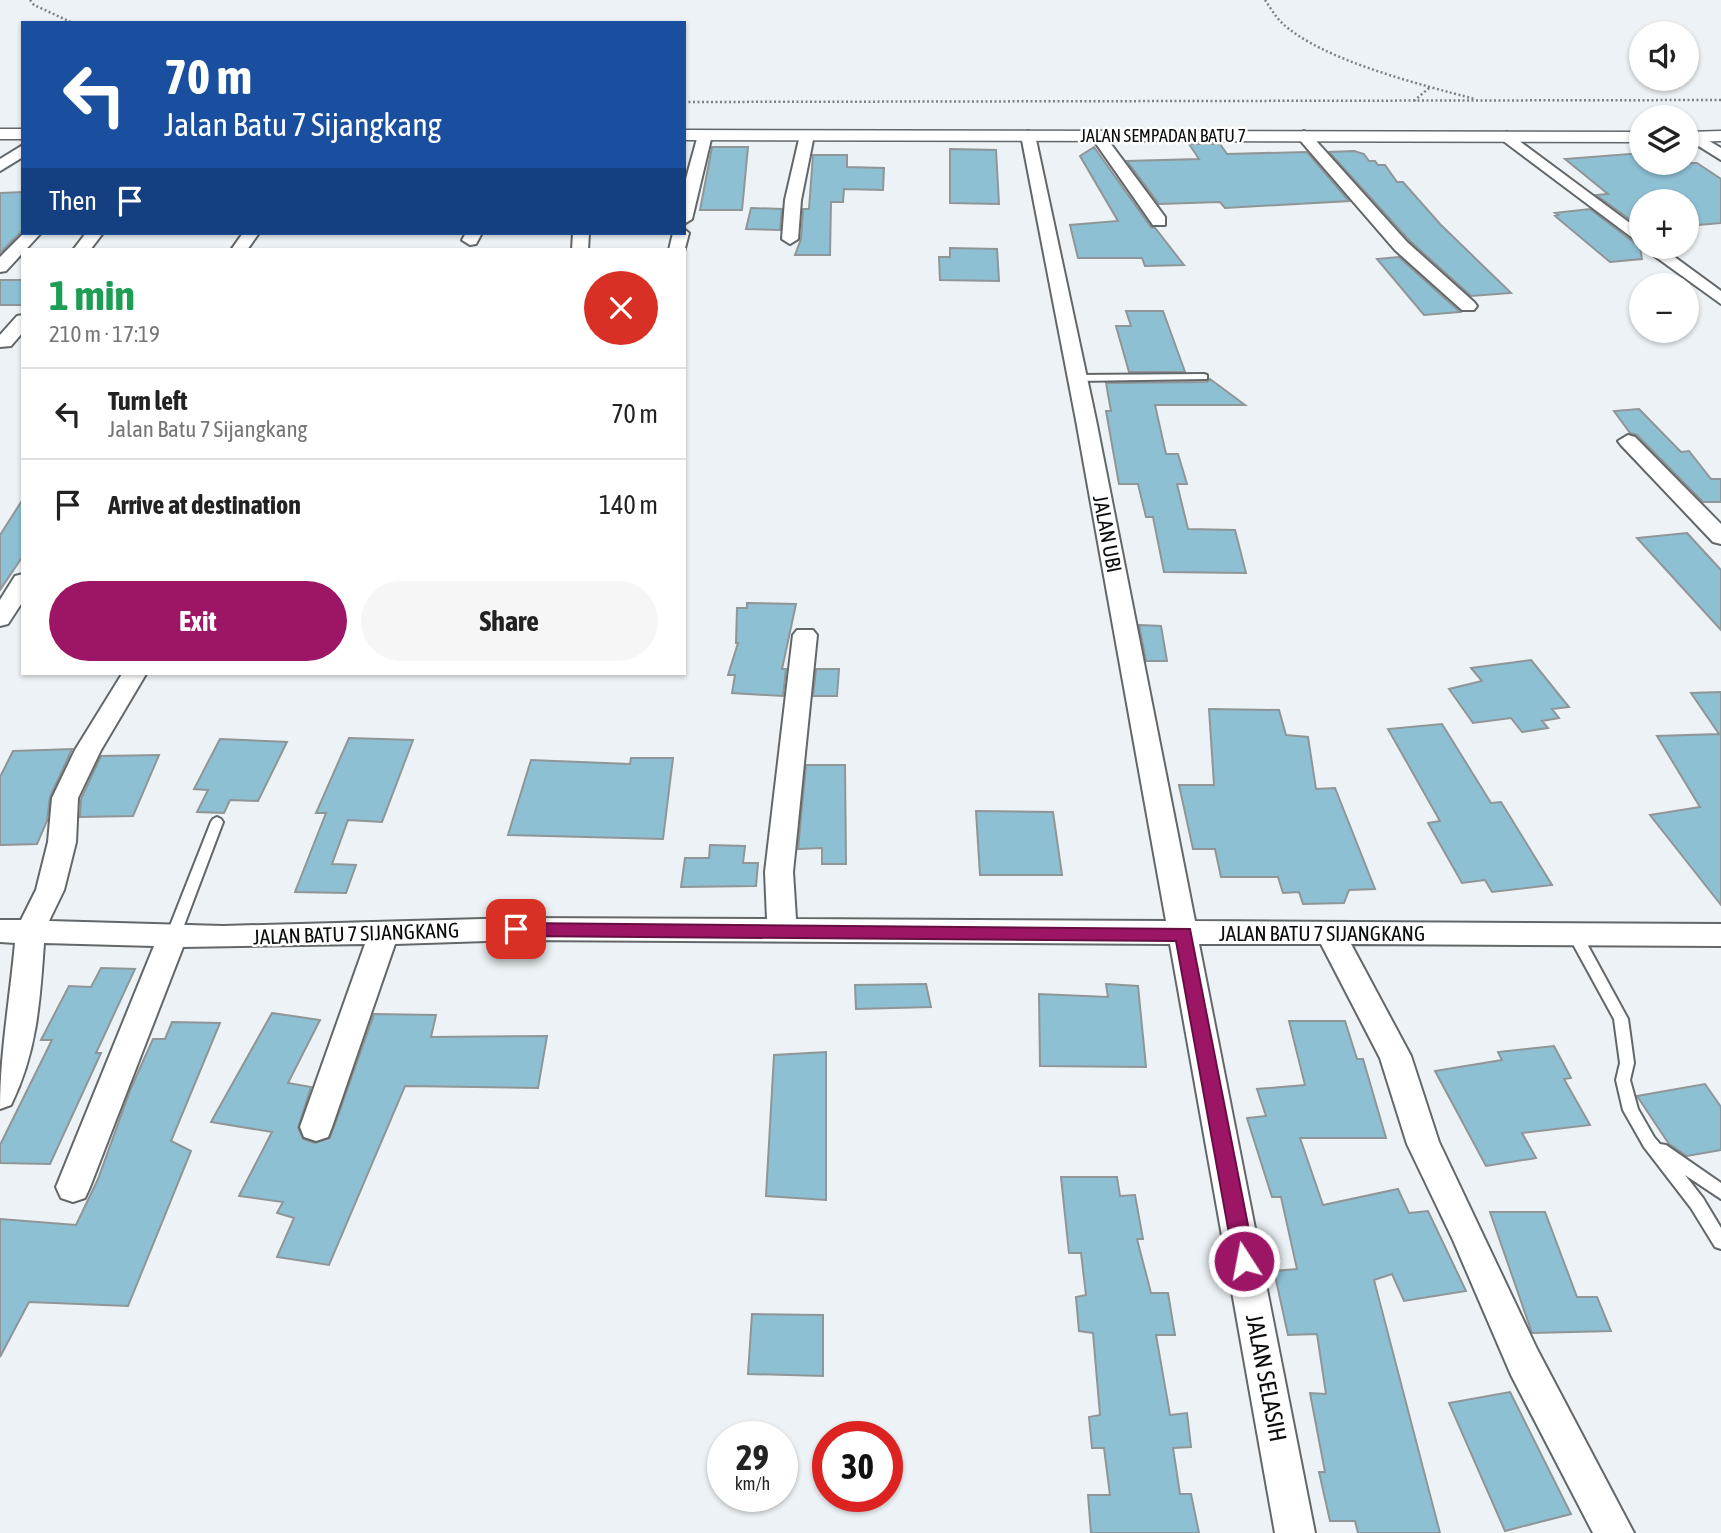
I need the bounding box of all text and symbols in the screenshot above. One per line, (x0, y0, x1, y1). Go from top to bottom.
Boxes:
map controls (1629, 21, 1699, 343)
button: sound (1629, 21, 1699, 91)
text: 70 m (164, 48, 252, 104)
icon: left (49, 49, 140, 140)
button: layers (1629, 105, 1699, 175)
text: Jalan Batu 7 Sijangkang (164, 106, 441, 143)
street label: JALAN SEMPADAN BATU 7 (1080, 125, 1246, 146)
icon: arrive (111, 182, 149, 220)
text: Then (49, 186, 97, 216)
button: + (1629, 189, 1699, 259)
text: 1 min (49, 271, 135, 319)
button: close (584, 271, 658, 345)
button: − (1629, 273, 1699, 343)
text: 210 m · 17:19 (49, 321, 160, 347)
text: Turn left (108, 386, 188, 416)
icon: left (49, 395, 87, 433)
text: 70 m (611, 399, 658, 429)
text: Jalan Batu 7 Sijangkang (108, 416, 307, 442)
icon: arrive (49, 486, 87, 524)
text: Arrive at destination (108, 490, 301, 520)
text: 140 m (599, 490, 658, 520)
street label: JALAN UBI (1089, 493, 1127, 575)
button: Exit (49, 581, 347, 661)
button: Share (361, 581, 658, 661)
pin (486, 899, 546, 959)
icon: arrive (497, 910, 535, 948)
street label: JALAN BATU 7 SIJANGKANG (253, 917, 459, 949)
street label: JALAN BATU 7 SIJANGKANG (1219, 921, 1425, 945)
position arrow (1207, 1224, 1281, 1298)
street label: JALAN SELASIH (1241, 1312, 1292, 1444)
speed limit sign: 30 (812, 1421, 903, 1512)
text: 29 (736, 1437, 769, 1477)
text: km/h (735, 1473, 770, 1494)

